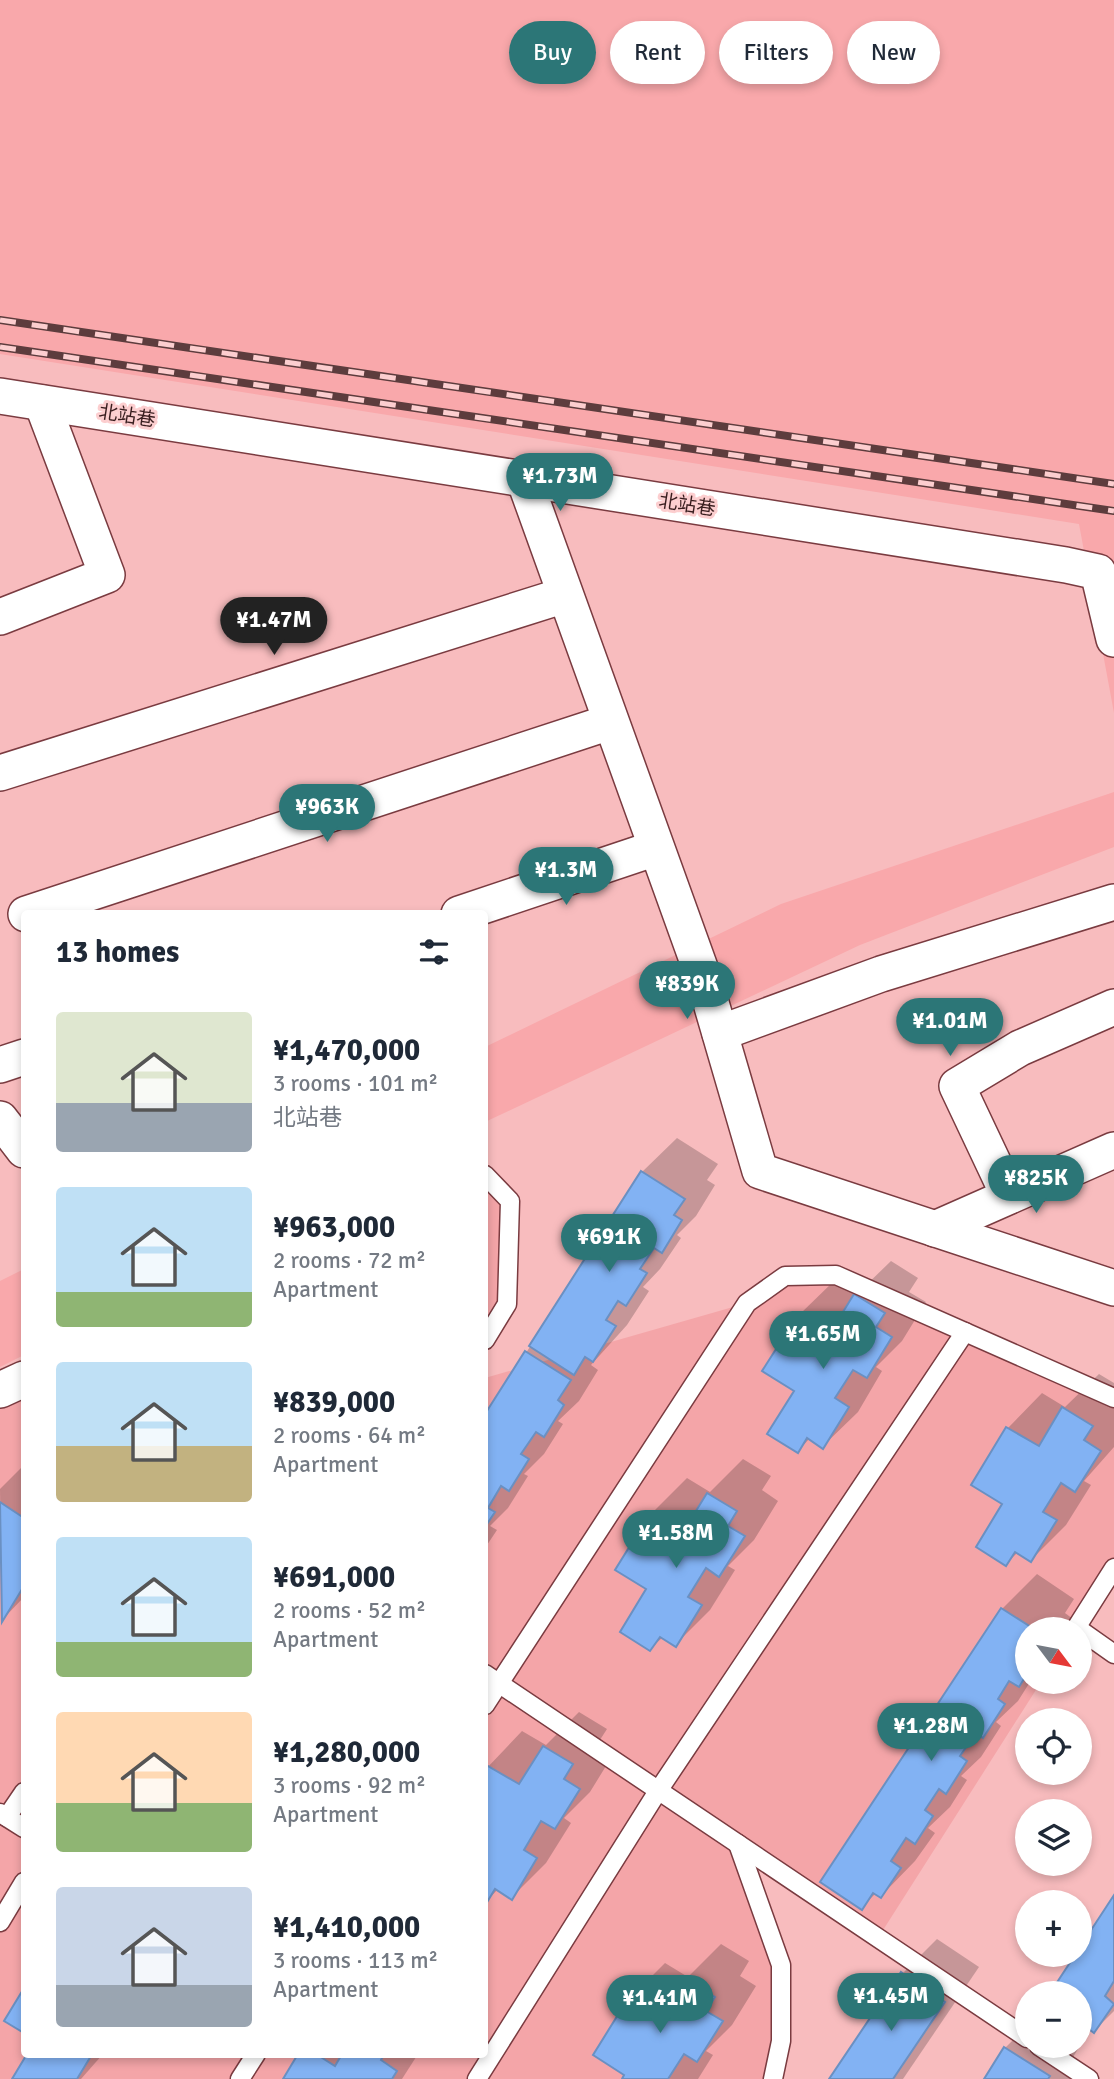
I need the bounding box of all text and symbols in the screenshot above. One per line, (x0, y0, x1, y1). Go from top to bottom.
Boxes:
chip: Buy (509, 21, 596, 84)
chip: Rent (610, 21, 705, 84)
chip: Filters (719, 21, 833, 84)
chip: New (847, 21, 940, 84)
street label: 北站巷 (97, 400, 157, 432)
pin: ¥1.73M (503, 454, 617, 513)
text: ¥1.73M (522, 461, 598, 490)
street label: 北站巷 (657, 489, 717, 521)
pin: ¥1.47M (217, 598, 331, 657)
text: ¥1.47M (236, 605, 312, 634)
pin: ¥963K (278, 784, 376, 844)
text: ¥963K (295, 792, 359, 821)
pin: ¥1.3M (517, 848, 615, 907)
text: ¥1.3M (534, 855, 598, 884)
icon: filters (415, 933, 453, 971)
text: 13 homes (56, 934, 179, 971)
pin: ¥839K (638, 962, 736, 1021)
text: ¥839K (655, 969, 719, 998)
pin: ¥1.01M (893, 998, 1007, 1058)
text: ¥1.01M (912, 1006, 988, 1035)
text: ¥1,470,000 (273, 1032, 420, 1069)
icon: home (112, 1040, 196, 1124)
text: 3 rooms · 101 m² (273, 1069, 438, 1098)
text: 北站巷 (273, 1103, 342, 1132)
pin: ¥825K (987, 1156, 1085, 1215)
text: ¥825K (1004, 1163, 1068, 1192)
text: ¥963,000 (273, 1209, 395, 1246)
pin: ¥691K (560, 1214, 658, 1274)
icon: home (112, 1215, 196, 1299)
text: ¥691K (577, 1222, 641, 1251)
text: 2 rooms · 72 m² (273, 1246, 426, 1275)
text: Apartment (273, 1275, 378, 1304)
pin: ¥1.65M (766, 1312, 880, 1371)
text: ¥1.65M (785, 1319, 861, 1348)
text: ¥839,000 (273, 1384, 395, 1421)
icon: home (112, 1390, 196, 1474)
text: 2 rooms · 64 m² (273, 1421, 426, 1450)
text: Apartment (273, 1450, 378, 1479)
pin: ¥1.58M (619, 1510, 733, 1570)
text: ¥1.58M (638, 1518, 714, 1547)
text: ¥691,000 (273, 1559, 395, 1596)
icon: home (112, 1565, 196, 1649)
text: 2 rooms · 52 m² (273, 1596, 426, 1625)
north arrow (1015, 1617, 1092, 1694)
map controls (1015, 1617, 1092, 2058)
text: Apartment (273, 1625, 378, 1654)
pin: ¥1.28M (874, 1704, 988, 1763)
button: locate (1015, 1708, 1092, 1785)
text: ¥1.28M (893, 1711, 969, 1740)
text: ¥1,280,000 (273, 1734, 420, 1771)
icon: home (112, 1740, 196, 1824)
text: 3 rooms · 92 m² (273, 1771, 426, 1800)
button: layers (1015, 1799, 1092, 1876)
text: Apartment (273, 1800, 378, 1829)
button: + (1015, 1890, 1092, 1967)
text: ¥1,410,000 (273, 1909, 420, 1946)
icon: home (112, 1915, 196, 1999)
text: 3 rooms · 113 m² (273, 1946, 438, 1975)
pin: ¥1.45M (834, 1974, 948, 2033)
text: Apartment (273, 1975, 378, 2004)
pin: ¥1.41M (603, 1976, 717, 2035)
text: ¥1.45M (853, 1981, 929, 2010)
button: − (1015, 1981, 1092, 2058)
text: ¥1.41M (622, 1983, 698, 2012)

